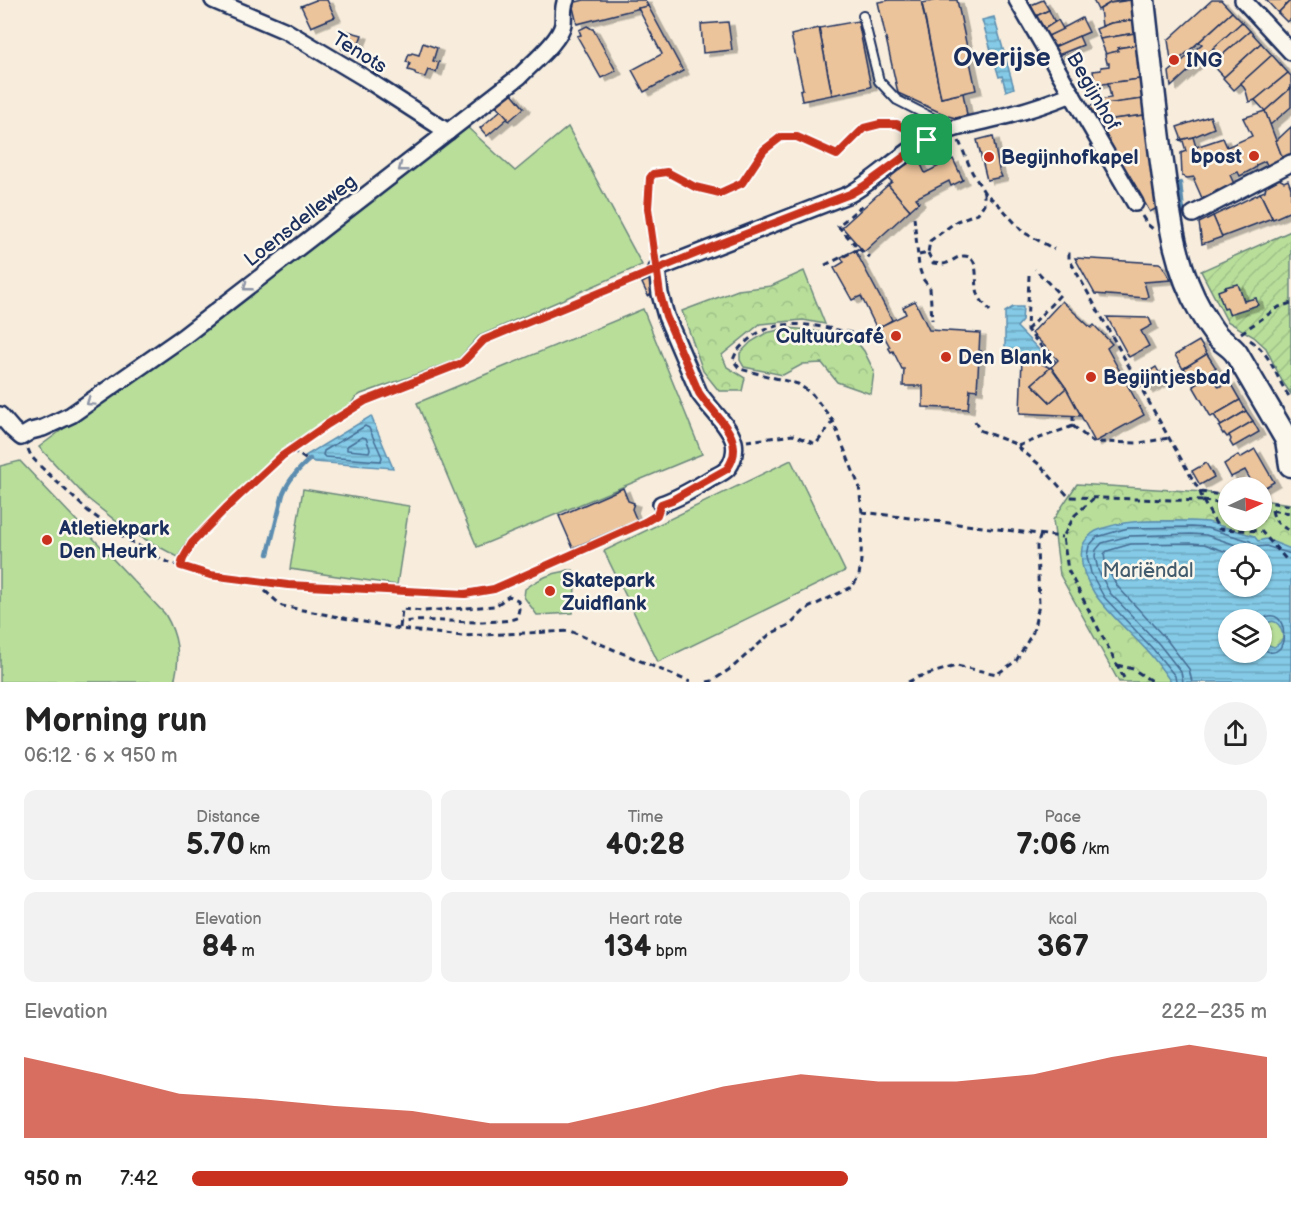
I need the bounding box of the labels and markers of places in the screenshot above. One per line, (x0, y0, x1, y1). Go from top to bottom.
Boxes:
place label: ING (1186, 49, 1223, 73)
marker: ING (1167, 53, 1181, 67)
pin (901, 114, 952, 165)
place label: bpost (1191, 145, 1242, 169)
place label: Begijnhofkapel (1001, 146, 1138, 170)
marker: bpost (1247, 149, 1261, 163)
marker: Begijnhofkapel (982, 150, 996, 164)
place label: Cultuurcafé (776, 325, 884, 349)
marker: Cultuurcafé (889, 329, 903, 343)
place label: Den Blank (958, 346, 1053, 370)
marker: Den Blank (939, 350, 953, 364)
place label: Begijntjesbad (1103, 366, 1231, 390)
marker: Begijntjesbad (1084, 370, 1098, 384)
place label: Atletiekpark Den Heurk (58, 517, 170, 564)
marker: Atletiekpark Den Heurk (40, 533, 54, 547)
place label: Skatepark Zuidflank (562, 569, 656, 616)
marker: Skatepark Zuidflank (543, 584, 557, 598)

